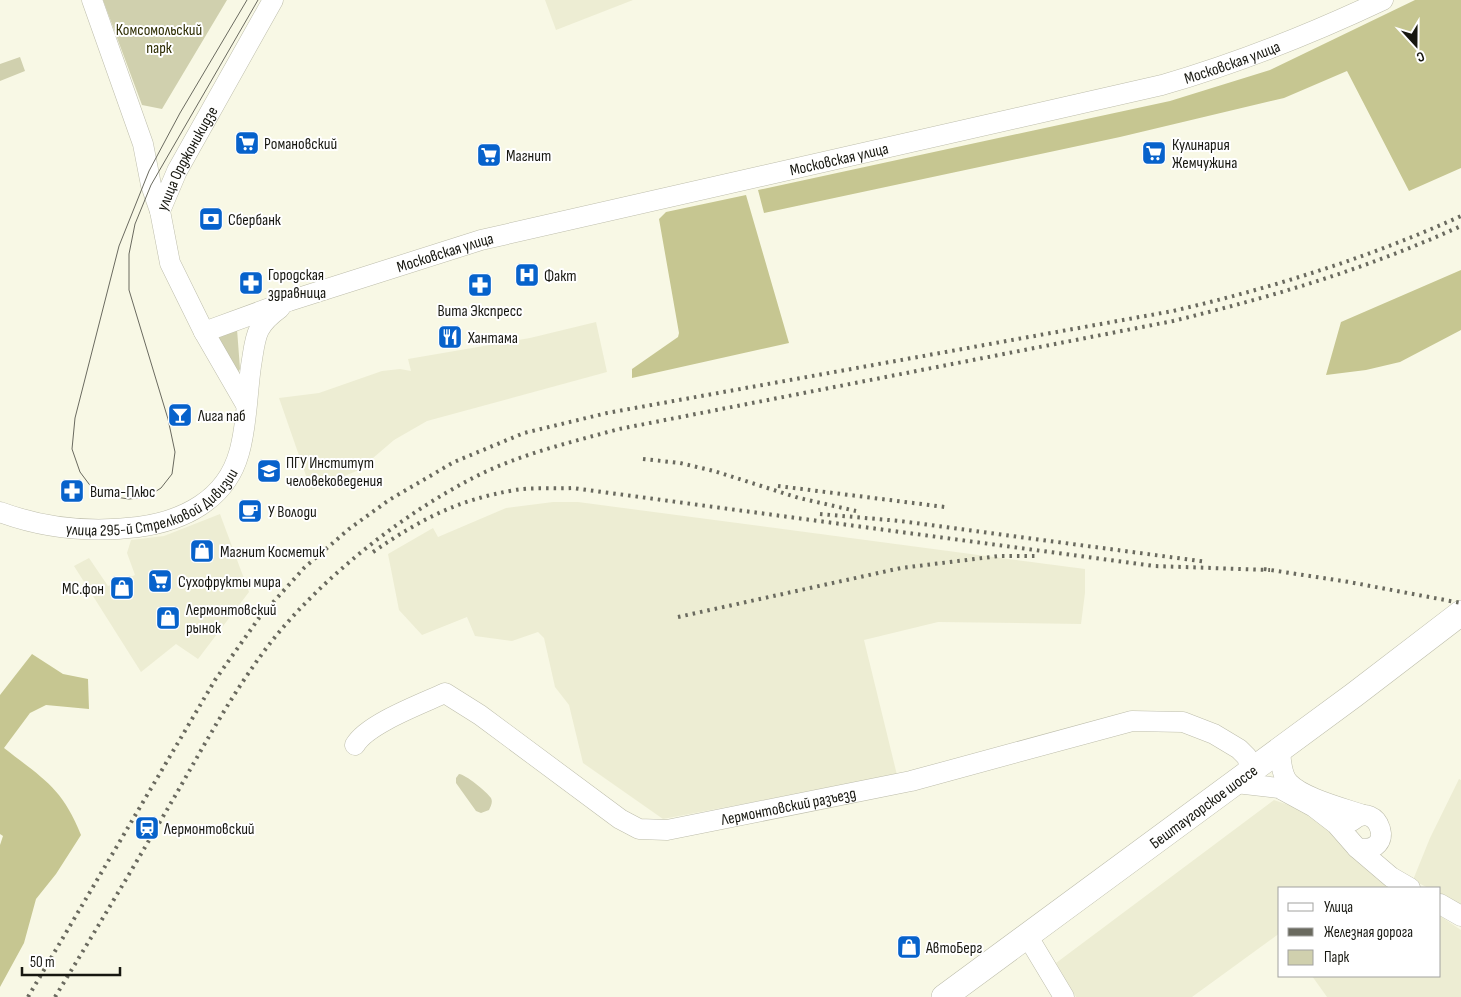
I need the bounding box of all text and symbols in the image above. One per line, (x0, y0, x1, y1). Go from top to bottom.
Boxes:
north arrow (1391, 20, 1441, 70)
park label: Комсомольский парк (116, 21, 202, 58)
street label: Московская улица (1182, 38, 1283, 89)
text: С (1414, 47, 1427, 66)
street label: улица Орджоникидзе (153, 103, 222, 214)
supermarket icon: Романовский (234, 130, 260, 156)
place label: Романовский (264, 135, 337, 154)
place label: Кулинария Жемчужина (1172, 136, 1237, 173)
street label: Московская улица (788, 140, 890, 180)
supermarket icon: Кулинария Жемчужина (1141, 140, 1167, 166)
supermarket icon: Магнит (476, 142, 502, 168)
place label: Магнит (506, 147, 551, 166)
bank icon: Сбербанк (198, 206, 224, 232)
place label: Сбербанк (228, 211, 282, 230)
street label: Московская улица (395, 229, 495, 277)
hospital icon: Факт (514, 262, 540, 288)
place label: Городская здравница (268, 266, 326, 303)
place label: Факт (544, 267, 577, 286)
pharmacy icon: Городская здравница (238, 270, 264, 296)
pharmacy icon: Вита Экспресс (467, 272, 493, 298)
place label: Вита Экспресс (437, 302, 523, 321)
restaurant icon: Хантама (437, 324, 463, 350)
place label: Хантама (467, 329, 518, 348)
bar icon: Лига паб (167, 402, 193, 428)
place label: Лига паб (197, 407, 246, 426)
place label: ПГУ Институт человековедения (286, 454, 383, 491)
school or university icon: ПГУ Институт человековедения (256, 458, 282, 484)
street label: улица 295-й Стрелковой Дивизии (65, 466, 243, 541)
pharmacy icon: Вита-Плюс (59, 478, 85, 504)
place label: Вита-Плюс (90, 483, 155, 502)
cafe icon: У Володи (237, 498, 263, 524)
place label: У Володи (268, 503, 317, 522)
shop icon: Магнит Косметик (189, 538, 215, 564)
place label: Магнит Косметик (220, 543, 326, 562)
supermarket icon: Сухофрукты мира (147, 568, 173, 594)
place label: Сухофрукты мира (178, 573, 281, 592)
shop icon: МС.фон (109, 575, 135, 601)
place label: МС.фон (62, 580, 104, 599)
place label: Лермонтовский рынок (185, 601, 277, 638)
shop icon: Лермонтовский рынок (155, 605, 181, 631)
street label: Бештаугорское шоссе (1147, 761, 1262, 853)
street label: Лермонтовский разъезд (718, 784, 858, 830)
station icon: Лермонтовский (134, 815, 160, 841)
place label: Лермонтовский (163, 820, 255, 839)
legend (1278, 887, 1441, 977)
text: Улица (1324, 898, 1353, 917)
text: Железная дорога (1324, 923, 1413, 942)
shop icon: АвтоБерг (896, 934, 922, 960)
place label: АвтоБерг (925, 939, 982, 958)
scale bar (22, 944, 120, 976)
text: Парк (1324, 948, 1350, 967)
text: 50 m (30, 953, 55, 972)

